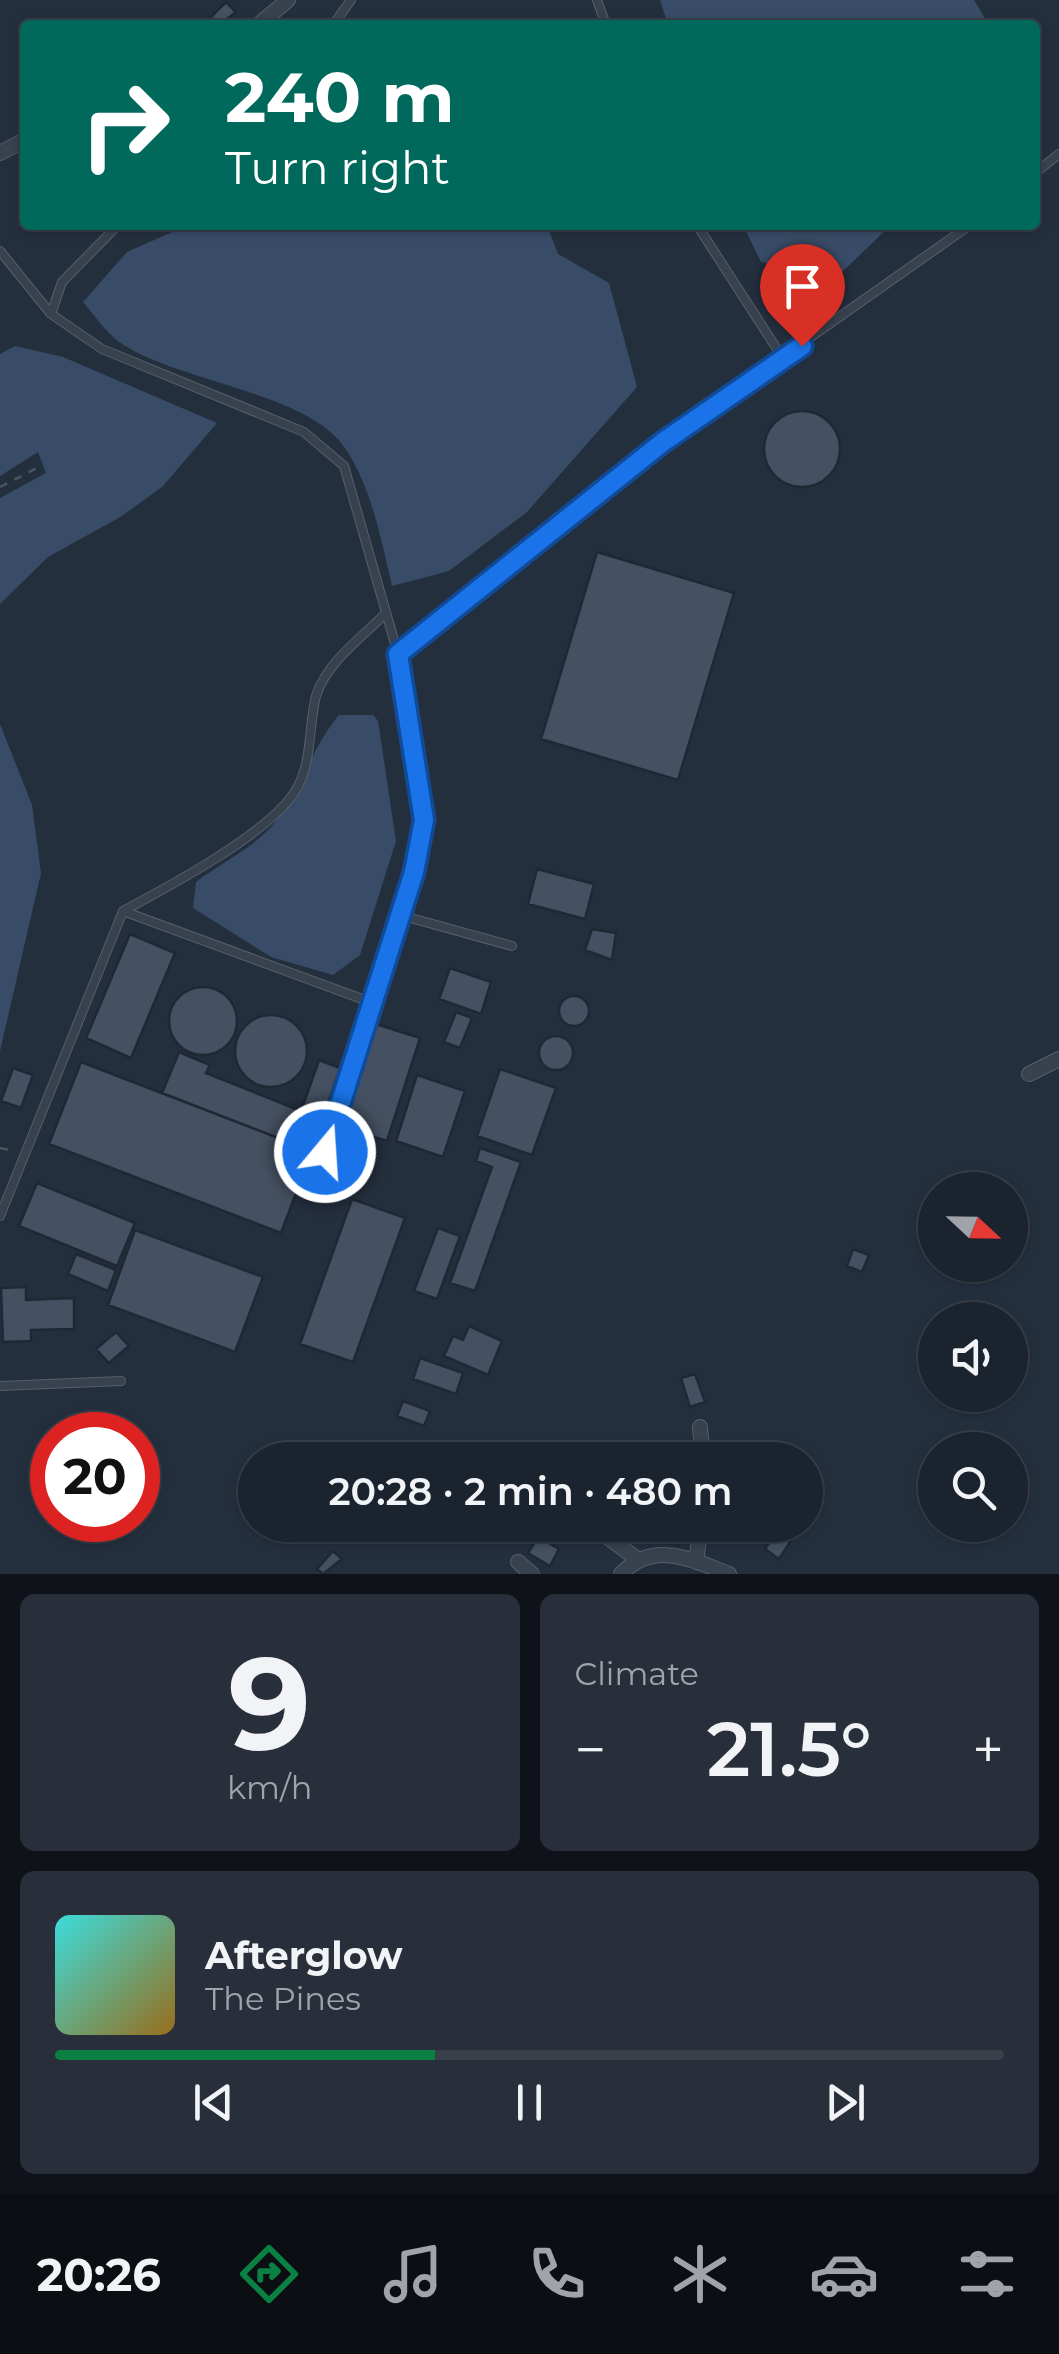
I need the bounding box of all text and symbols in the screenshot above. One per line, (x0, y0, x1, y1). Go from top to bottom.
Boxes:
text: 240 m (225, 54, 455, 140)
icon: right (60, 60, 190, 190)
text: Turn right (225, 140, 450, 195)
pin (760, 244, 845, 347)
icon: arrive (775, 259, 830, 314)
position arrow (273, 1100, 377, 1204)
north arrow (918, 1172, 1028, 1282)
map controls (918, 1172, 1028, 1542)
button: sound (918, 1302, 1028, 1412)
speed limit sign: 20 (30, 1412, 160, 1542)
button: search (918, 1432, 1028, 1542)
text: 20:28 · 2 min · 480 m (328, 1468, 733, 1515)
text: 9 (228, 1623, 311, 1782)
text: Climate (575, 1654, 699, 1693)
text: 21.5° (707, 1703, 872, 1795)
text: − (575, 1716, 606, 1783)
text: + (972, 1716, 1004, 1783)
text: km/h (227, 1768, 312, 1807)
text: Afterglow (205, 1932, 403, 1979)
text: The Pines (205, 1979, 361, 2018)
icon: previous (186, 2075, 241, 2130)
icon: pause (502, 2075, 557, 2130)
icon: next (818, 2075, 873, 2130)
icon: directions (234, 2239, 304, 2309)
icon: music (378, 2239, 448, 2309)
icon: phone (522, 2239, 592, 2309)
icon: climate (665, 2239, 735, 2309)
icon: car (809, 2239, 879, 2309)
icon: filters (952, 2239, 1022, 2309)
text: 20:26 (37, 2247, 161, 2302)

